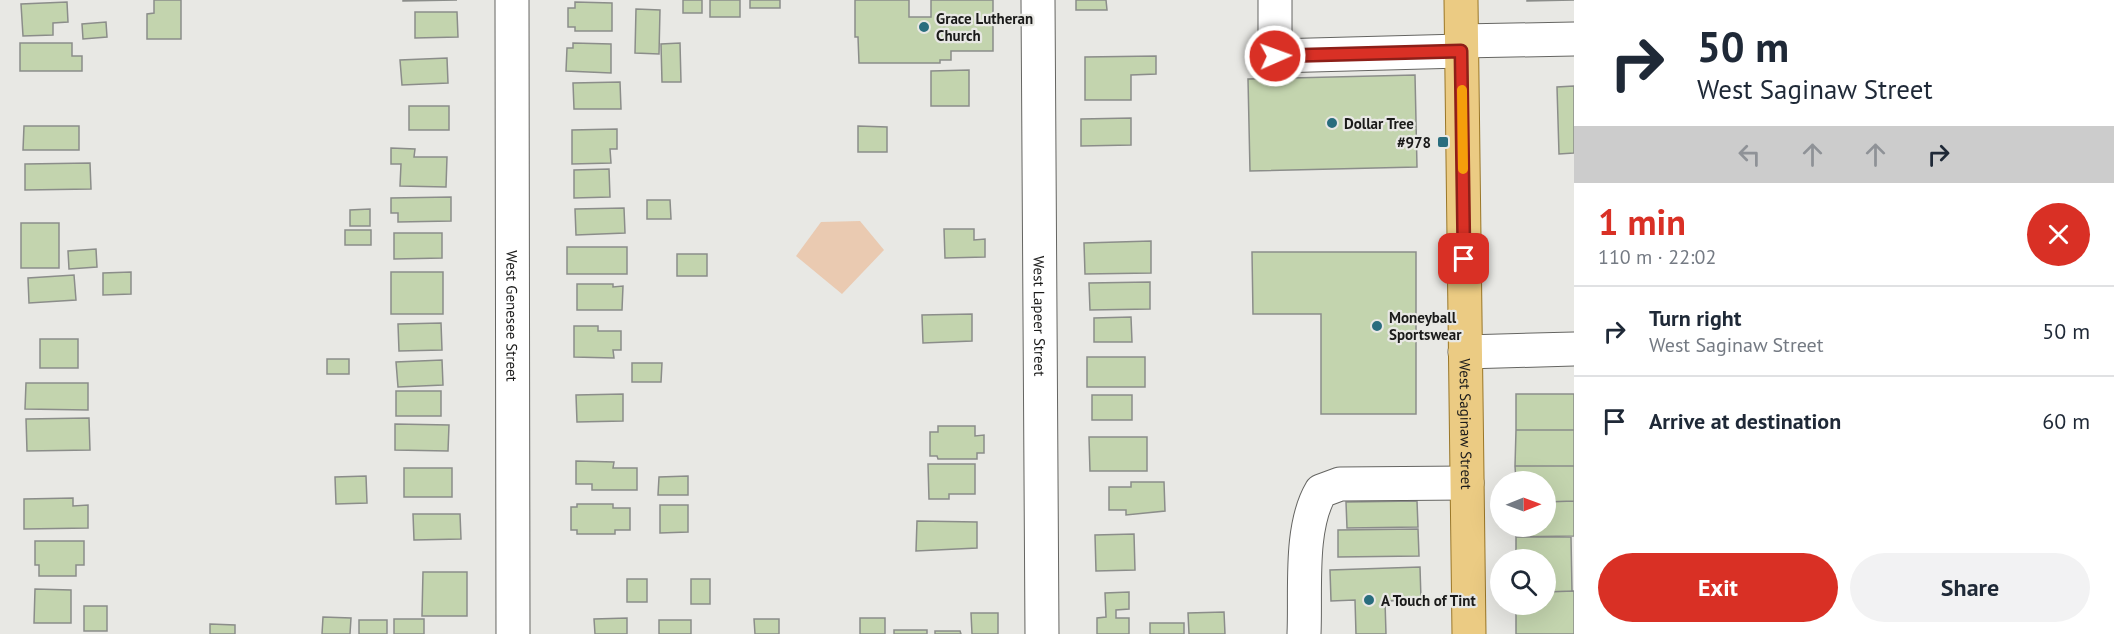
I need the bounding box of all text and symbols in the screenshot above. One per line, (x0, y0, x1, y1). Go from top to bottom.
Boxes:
place label: Grace Lutheran Church (936, 9, 1033, 45)
text: 50 m (1697, 19, 1789, 74)
marker: Grace Lutheran Church (917, 20, 931, 34)
position arrow (1243, 24, 1307, 88)
icon: right (1598, 24, 1676, 102)
text: West Saginaw Street (1697, 72, 1933, 106)
place label: Dollar Tree (1344, 114, 1414, 133)
marker: Dollar Tree (1325, 116, 1339, 130)
place label: #978 (1397, 133, 1431, 152)
marker: #978 (1436, 135, 1450, 149)
icon: left (1733, 138, 1766, 171)
icon: ahead (1796, 138, 1829, 171)
icon: ahead (1859, 138, 1892, 171)
icon: right (1922, 138, 1955, 171)
text: 1 min (1598, 198, 1686, 245)
button: close (2027, 203, 2090, 266)
pin (1438, 233, 1489, 284)
icon: arrive (1447, 242, 1480, 275)
text: 110 m · 22:02 (1598, 244, 1716, 270)
street label: West Genesee Street (503, 250, 522, 382)
street label: West Lapeer Street (1030, 256, 1050, 376)
text: Turn right (1649, 304, 1741, 332)
place label: Moneyball Sportswear (1389, 308, 1462, 344)
icon: right (1598, 315, 1631, 348)
text: 50 m (2042, 317, 2090, 345)
marker: Moneyball Sportswear (1370, 319, 1384, 333)
text: West Saginaw Street (1649, 332, 1824, 358)
street label: West Saginaw Street (1456, 358, 1477, 490)
icon: arrive (1598, 405, 1631, 438)
text: Arrive at destination (1649, 407, 1841, 435)
text: 60 m (2042, 407, 2090, 435)
north arrow (1490, 471, 1556, 537)
map controls (1490, 471, 1556, 615)
button: search (1490, 549, 1556, 615)
button: Exit (1598, 553, 1838, 622)
button: Share (1850, 553, 2090, 622)
place label: A Touch of Tint (1381, 591, 1477, 610)
marker: A Touch of Tint (1362, 593, 1376, 607)

